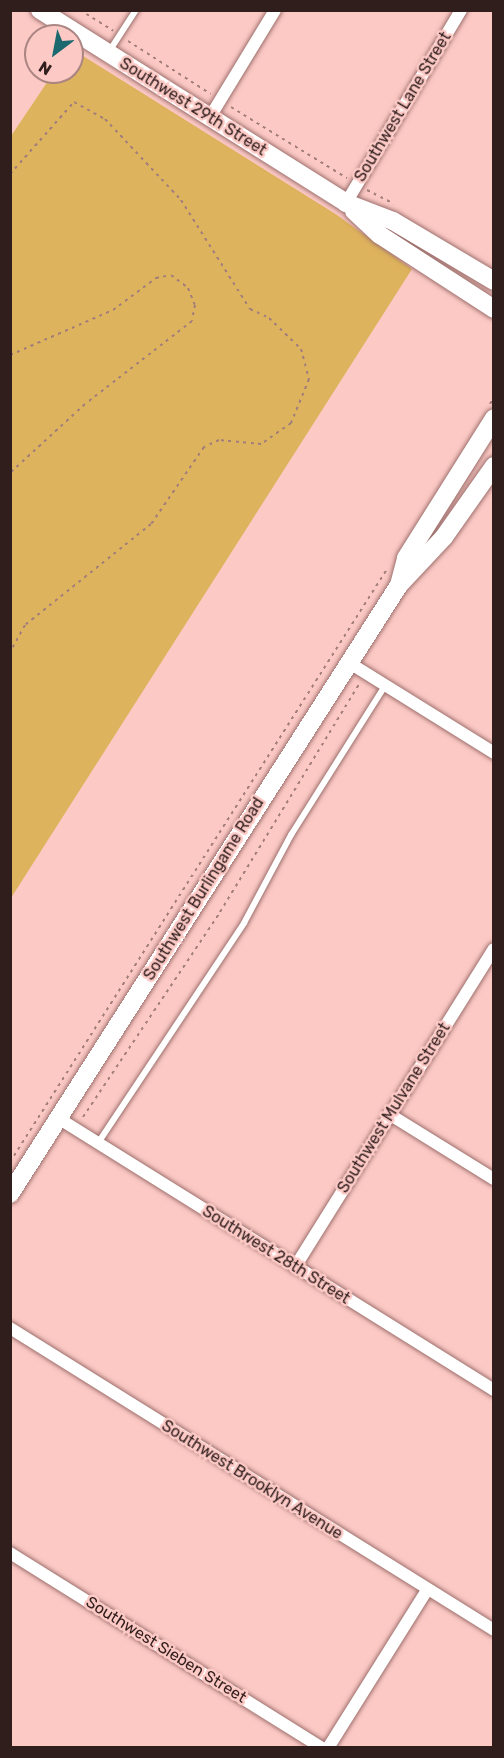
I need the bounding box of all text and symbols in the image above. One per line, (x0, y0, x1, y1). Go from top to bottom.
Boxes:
north arrow (24, 24, 84, 84)
street label: Southwest Lane Street (351, 29, 455, 185)
street label: Southwest 29th Street (116, 54, 270, 160)
text: N (35, 57, 55, 79)
street label: Southwest Burlingame Road (140, 794, 268, 984)
street label: Southwest Mulvane Street (334, 1019, 454, 1197)
street label: Southwest 28th Street (199, 1202, 353, 1308)
street label: Southwest Brooklyn Avenue (158, 1416, 346, 1544)
street label: Southwest Sieben Street (82, 1593, 250, 1707)

